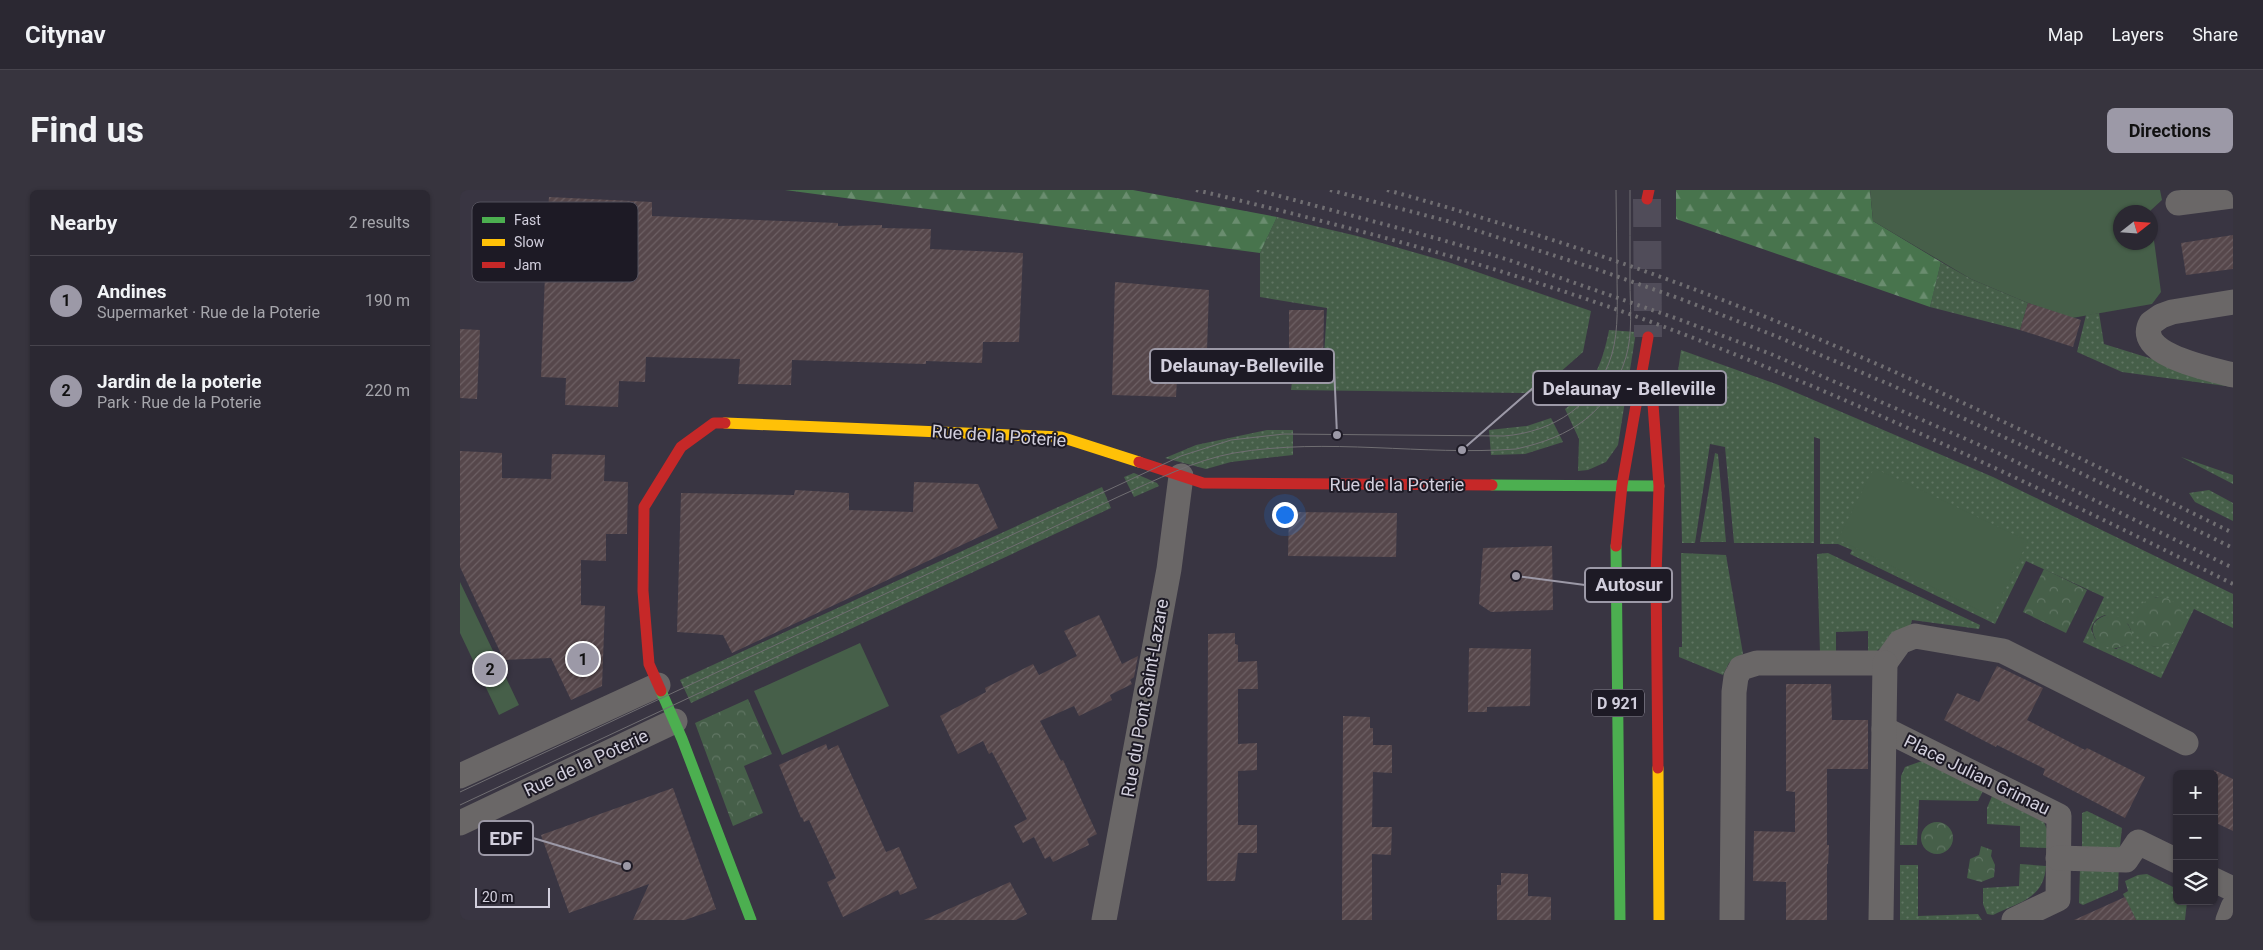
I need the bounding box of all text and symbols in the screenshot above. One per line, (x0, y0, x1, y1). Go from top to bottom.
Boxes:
text: Citynav (25, 21, 106, 49)
text: Map (2048, 24, 2083, 45)
text: Layers (2111, 24, 2164, 45)
text: Share (2192, 24, 2238, 45)
button: Directions (2107, 108, 2233, 153)
text: Find us (30, 110, 144, 151)
legend (472, 202, 638, 282)
north arrow (2113, 205, 2158, 250)
text: Nearby (50, 211, 117, 235)
text: Fast (514, 212, 541, 228)
text: 2 results (349, 213, 410, 232)
text: Slow (514, 234, 545, 250)
text: Jam (514, 257, 542, 273)
text: Andines (97, 280, 167, 303)
text: 1 (61, 291, 71, 310)
text: 190 m (365, 291, 410, 310)
text: Supermarket · Rue de la Poterie (97, 303, 320, 322)
callout: Delaunay-Belleville (1150, 349, 1334, 383)
text: Delaunay-Belleville (1160, 354, 1324, 377)
text: Jardin de la poterie (97, 370, 262, 393)
callout: Delaunay - Belleville (1533, 371, 1726, 405)
text: Delaunay - Belleville (1542, 377, 1716, 400)
text: 2 (61, 381, 71, 400)
text: 220 m (365, 381, 410, 400)
text: Park · Rue de la Poterie (97, 393, 261, 412)
street label: Rue de la Poterie (931, 420, 1067, 451)
street label: Rue de la Poterie (1330, 474, 1464, 495)
your location (1272, 502, 1298, 528)
callout: Autosur (1585, 568, 1672, 602)
text: Autosur (1595, 573, 1663, 596)
street label: Rue du Pont Saint-Lazare (1117, 597, 1172, 799)
pin: 1 (567, 640, 599, 678)
pin: 2 (474, 650, 506, 688)
road number: D 921 (1592, 689, 1644, 716)
street label: Rue de la Poterie (520, 725, 651, 801)
street label: Place Julian Grimau (1901, 730, 2054, 819)
map controls (2173, 770, 2218, 905)
button: + (2173, 770, 2218, 815)
button: − (2173, 815, 2218, 860)
callout: EDF (479, 821, 533, 855)
text: EDF (489, 827, 523, 850)
button: layers (2173, 860, 2218, 905)
scale bar (475, 885, 550, 908)
text: 20 m (482, 889, 514, 905)

